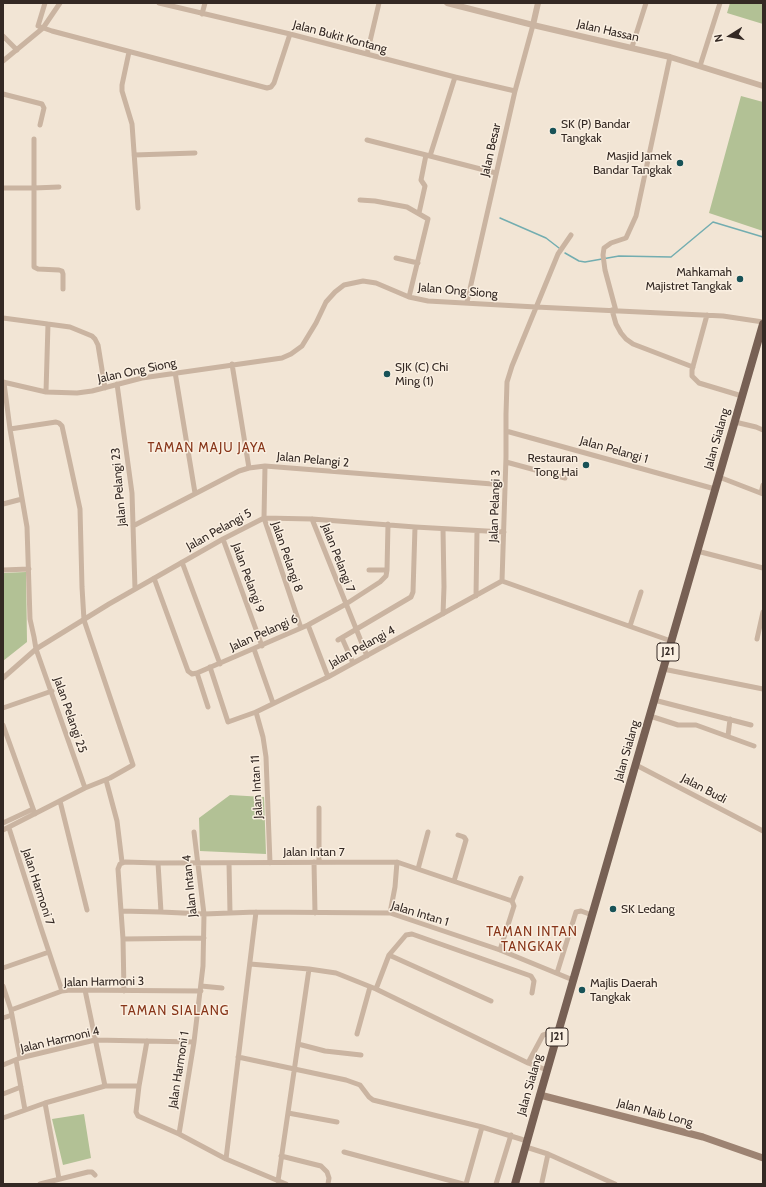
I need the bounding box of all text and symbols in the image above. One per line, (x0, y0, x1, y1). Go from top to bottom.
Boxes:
north arrow (710, 16, 750, 56)
street label: Jalan Hassan (576, 17, 640, 45)
street label: Jalan Bukit Kontang (291, 18, 389, 56)
text: N (711, 33, 726, 43)
place label: SK (P) Bandar Tangkak (561, 117, 630, 145)
street label: Jalan Besar (478, 122, 504, 178)
marker: SK (P) Bandar Tangkak (548, 126, 558, 136)
place label: Masjid Jamek Bandar Tangkak (593, 149, 672, 177)
marker: Masjid Jamek Bandar Tangkak (675, 158, 685, 168)
place label: Mahkamah Majistret Tangkak (645, 265, 732, 293)
marker: Mahkamah Majistret Tangkak (735, 274, 745, 284)
street label: Jalan Ong Siong (418, 280, 498, 302)
street label: Jalan Ong Siong (96, 356, 178, 386)
place label: SJK (C) Chi Ming (1) (395, 360, 448, 388)
marker: SJK (C) Chi Ming (1) (382, 369, 392, 379)
street label: Jalan Sialang (701, 407, 733, 471)
street label: Jalan Pelangi 1 (578, 433, 650, 467)
district label: TAMAN MAJU JAYA (147, 440, 267, 456)
street label: Jalan Pelangi 23 (108, 447, 130, 527)
street label: Jalan Pelangi 2 (276, 450, 350, 470)
place label: Restauran Tong Hai (528, 451, 578, 479)
marker: Restauran Tong Hai (581, 460, 591, 470)
street label: Jalan Pelangi 3 (487, 469, 503, 543)
street label: Jalan Pelangi 5 (184, 506, 254, 554)
street label: Jalan Pelangi 8 (268, 520, 306, 594)
street label: Jalan Pelangi 7 (318, 522, 358, 594)
street label: Jalan Pelangi 9 (229, 541, 267, 615)
street label: Jalan Pelangi 6 (228, 612, 300, 654)
street label: Jalan Pelangi 4 (326, 623, 398, 671)
road number: J21 (657, 643, 679, 661)
street label: Jalan Pelangi 25 (50, 675, 90, 755)
street label: Jalan Sialang (611, 719, 643, 783)
street label: Jalan Intan 11 (248, 755, 266, 819)
street label: Jalan Budi (679, 771, 729, 807)
street label: Jalan Intan 7 (283, 845, 345, 859)
street label: Jalan Harmoni 7 (19, 847, 57, 927)
street label: Jalan Intan 4 (180, 854, 200, 918)
street label: Jalan Intan 1 (389, 898, 451, 930)
place label: SK Ledang (621, 902, 675, 916)
marker: SK Ledang (608, 904, 618, 914)
district label: TAMAN INTAN TANGKAK (486, 924, 578, 955)
street label: Jalan Harmoni 3 (64, 974, 144, 990)
place label: Majlis Daerah Tangkak (590, 976, 658, 1004)
marker: Majlis Daerah Tangkak (577, 985, 587, 995)
district label: TAMAN SIALANG (120, 1003, 230, 1019)
street label: Jalan Harmoni 4 (19, 1024, 101, 1056)
road number: J21 (546, 1028, 568, 1046)
street label: Jalan Harmoni 1 (166, 1031, 192, 1109)
street label: Jalan Sialang (514, 1053, 546, 1117)
street label: Jalan Naib Long (616, 1096, 694, 1130)

